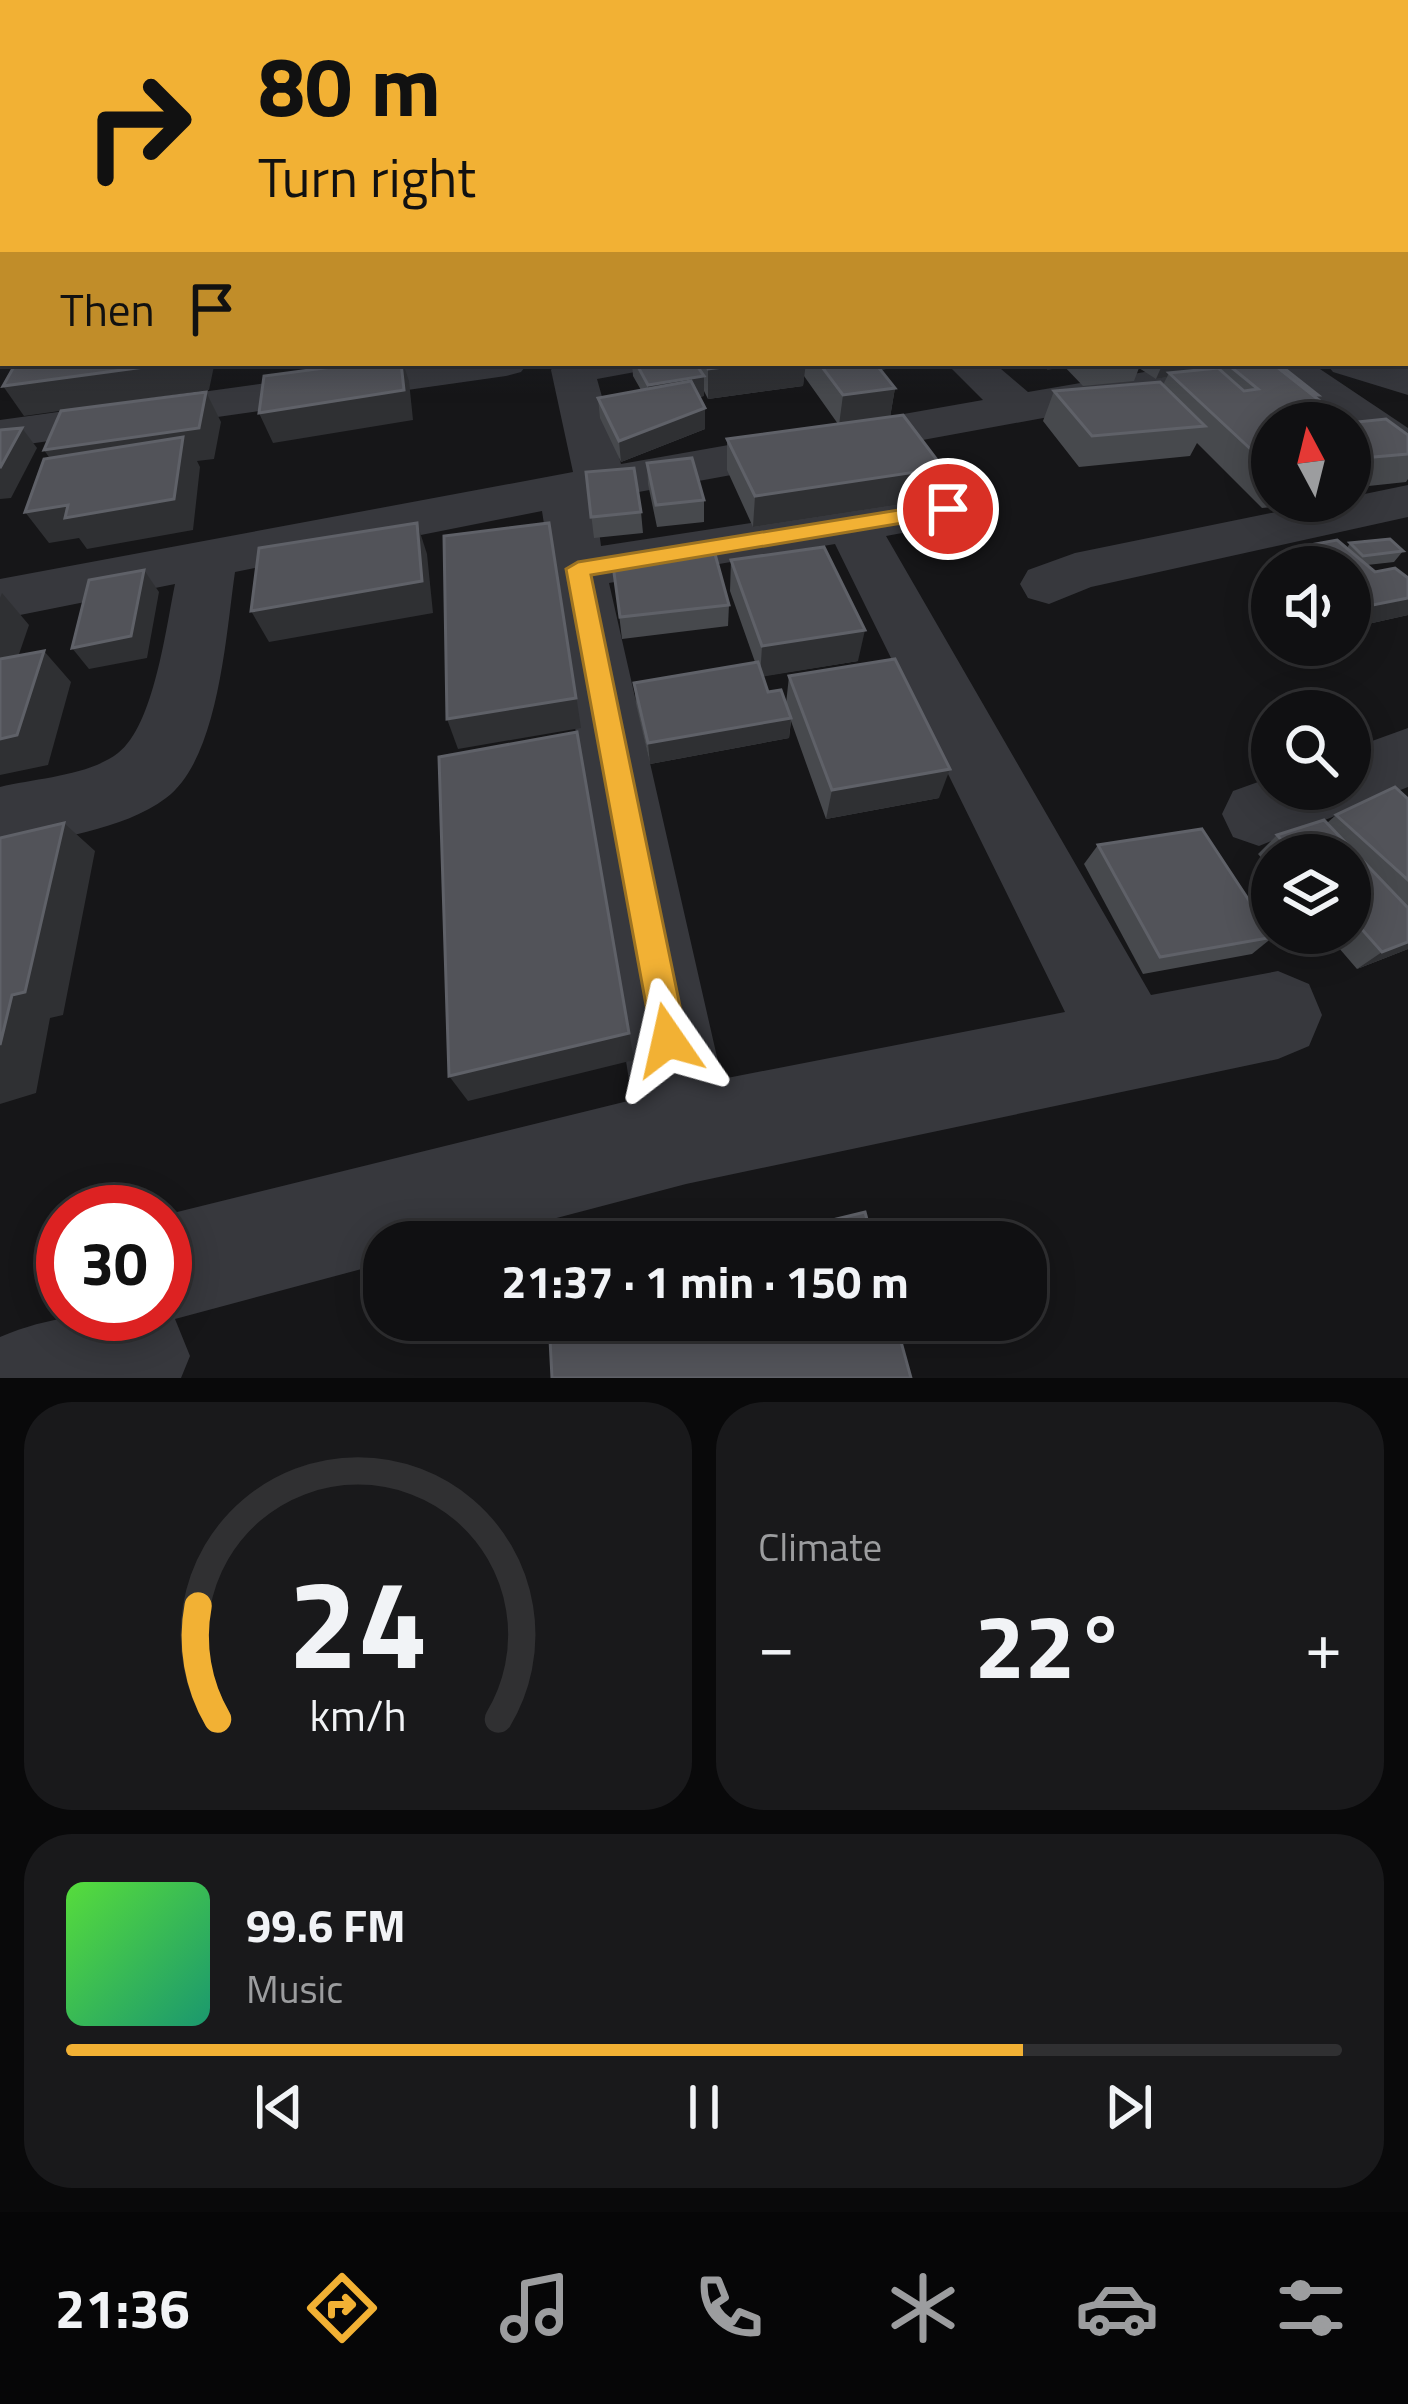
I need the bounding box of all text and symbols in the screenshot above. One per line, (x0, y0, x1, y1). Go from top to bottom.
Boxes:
text: 80 m (258, 21, 441, 149)
icon: right (60, 48, 216, 204)
text: Turn right (258, 136, 476, 218)
text: Then (60, 275, 155, 343)
icon: arrive (179, 276, 245, 342)
north arrow (1251, 402, 1371, 522)
map controls (1251, 402, 1371, 954)
pin (897, 458, 999, 560)
icon: arrive (915, 476, 981, 542)
button: sound (1251, 546, 1371, 666)
button: search (1251, 690, 1371, 810)
button: layers (1251, 834, 1371, 954)
position arrow (605, 977, 731, 1103)
speed limit sign: 30 (36, 1185, 192, 1341)
text: 21:37 · 1 min · 150 m (501, 1247, 909, 1315)
text: Climate (758, 1517, 882, 1576)
text: 24 (288, 1527, 428, 1716)
text: 22° (974, 1576, 1126, 1713)
text: − (758, 1594, 795, 1695)
text: + (1305, 1594, 1342, 1695)
text: km/h (309, 1682, 407, 1748)
text: 99.6 FM (246, 1891, 406, 1959)
text: Music (246, 1959, 343, 2018)
icon: previous (246, 2074, 312, 2140)
icon: pause (671, 2074, 737, 2140)
icon: next (1096, 2074, 1162, 2140)
icon: directions (300, 2266, 384, 2350)
icon: music (493, 2266, 577, 2350)
icon: phone (687, 2266, 771, 2350)
icon: climate (881, 2266, 965, 2350)
icon: car (1075, 2266, 1159, 2350)
icon: filters (1269, 2266, 1353, 2350)
text: 21:36 (55, 2267, 190, 2349)

